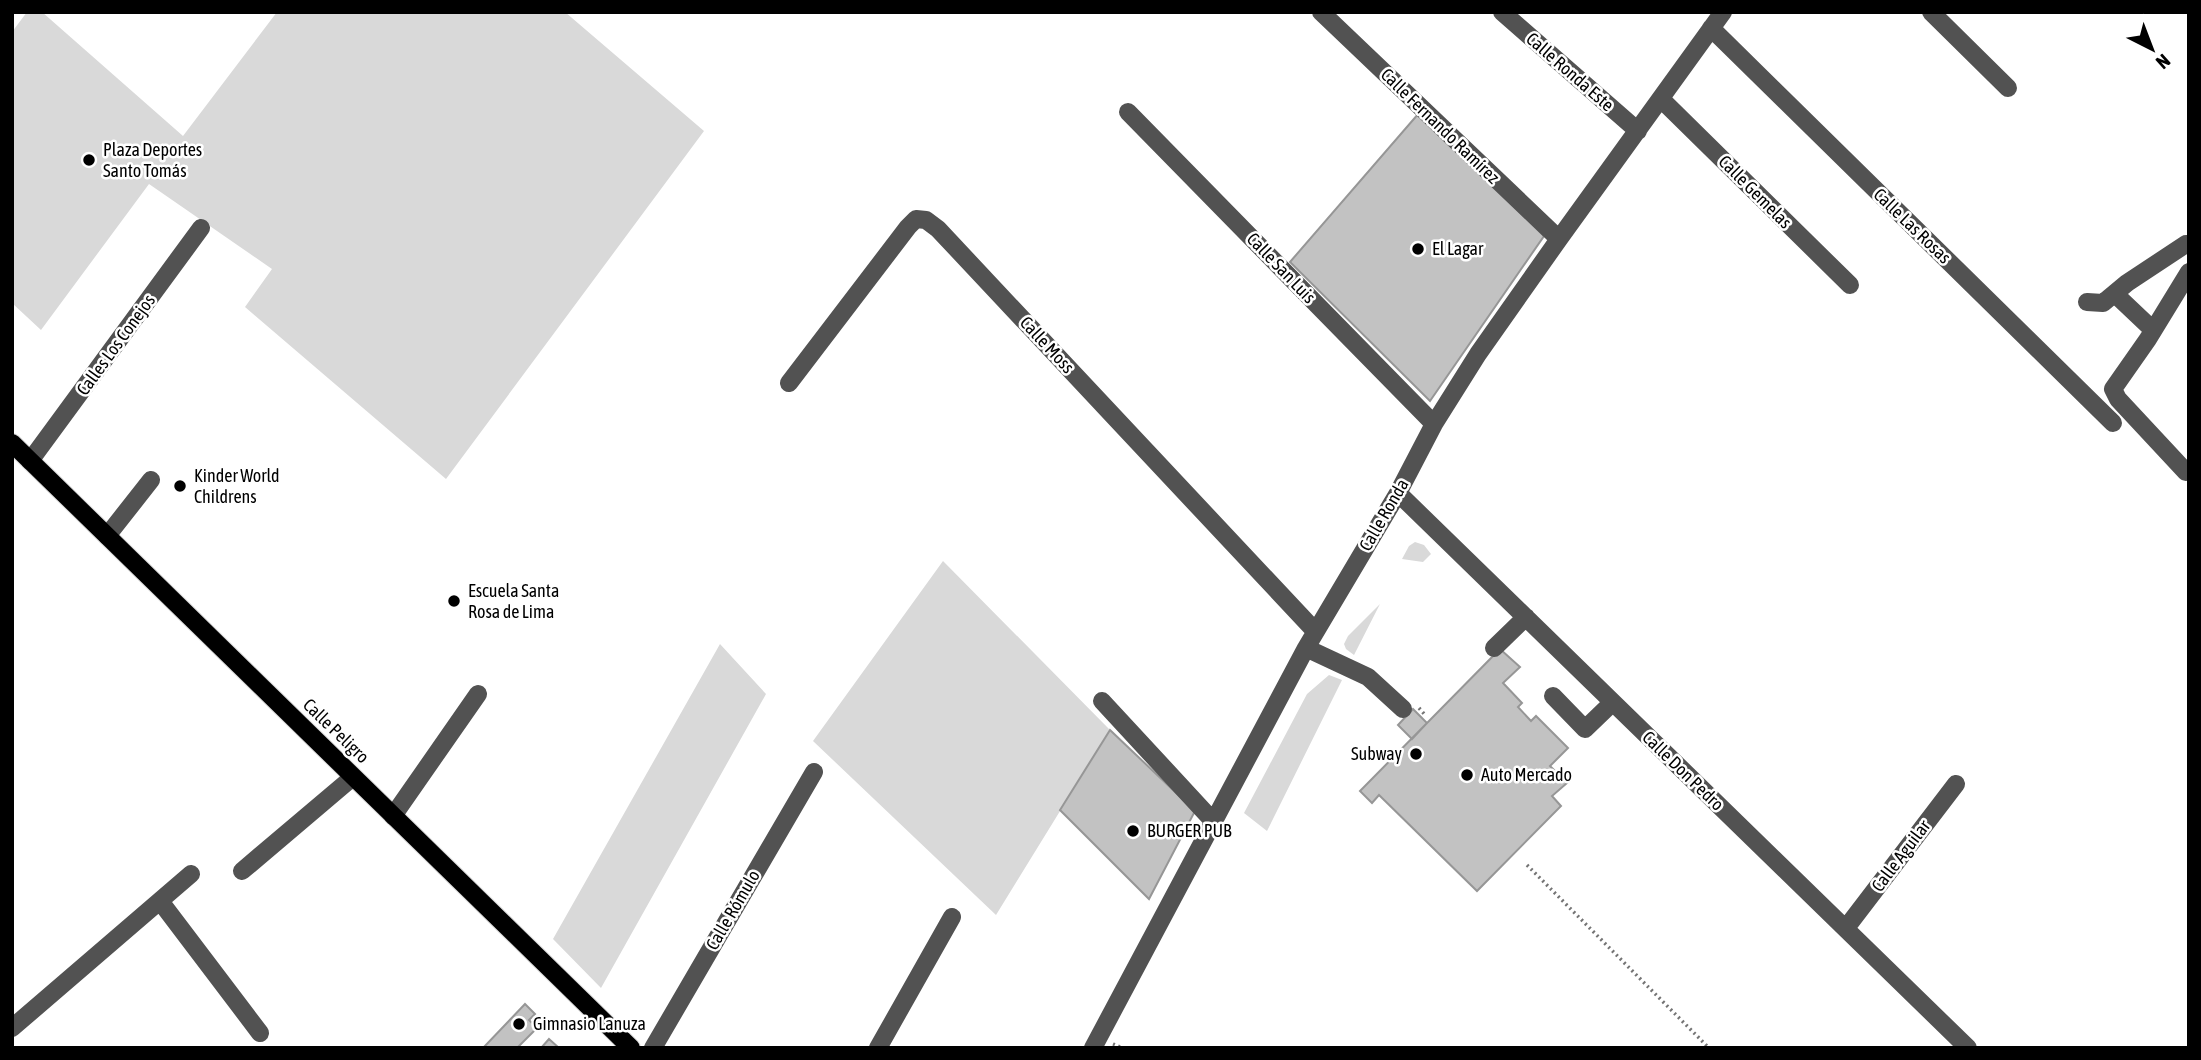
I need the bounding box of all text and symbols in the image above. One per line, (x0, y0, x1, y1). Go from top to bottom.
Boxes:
north arrow (2117, 14, 2187, 84)
street label: Calle Ronda Este (1522, 28, 1618, 115)
text: N (2152, 50, 2175, 74)
street label: Calle Fernando Ramírez (1377, 64, 1504, 188)
place label: Plaza Deportes Santo Tomás (103, 139, 202, 181)
street label: Calle Gemelas (1714, 151, 1796, 233)
marker: Plaza Deportes Santo Tomás (81, 152, 97, 168)
street label: Calle Las Rosas (1869, 184, 1955, 268)
street label: Calle San Luis (1243, 228, 1320, 307)
place label: El Lagar (1432, 238, 1484, 259)
marker: El Lagar (1410, 241, 1426, 257)
street label: Calles Los Conejos (72, 290, 159, 399)
street label: Calle Moss (1016, 312, 1079, 377)
place label: Kinder World Childrens (194, 465, 280, 507)
street label: Calle Ronda (1355, 475, 1413, 554)
marker: Kinder World Childrens (172, 478, 188, 494)
place label: Escuela Santa Rosa de Lima (468, 580, 559, 622)
marker: Escuela Santa Rosa de Lima (446, 593, 462, 609)
street label: Calle Peligro (299, 694, 374, 767)
street label: Calle Don Pedro (1638, 727, 1728, 815)
place label: Subway (1351, 743, 1402, 764)
marker: Subway (1408, 746, 1424, 762)
place label: Auto Mercado (1481, 764, 1572, 785)
marker: Auto Mercado (1459, 767, 1475, 783)
street label: Calle Aguilar (1867, 815, 1935, 896)
place label: BURGER PUB (1147, 820, 1232, 841)
marker: BURGER PUB (1125, 823, 1141, 839)
street label: Calle Rómulo (701, 866, 764, 953)
place label: Gimnasio Lanuza (533, 1013, 646, 1034)
marker: Gimnasio Lanuza (511, 1016, 527, 1032)

